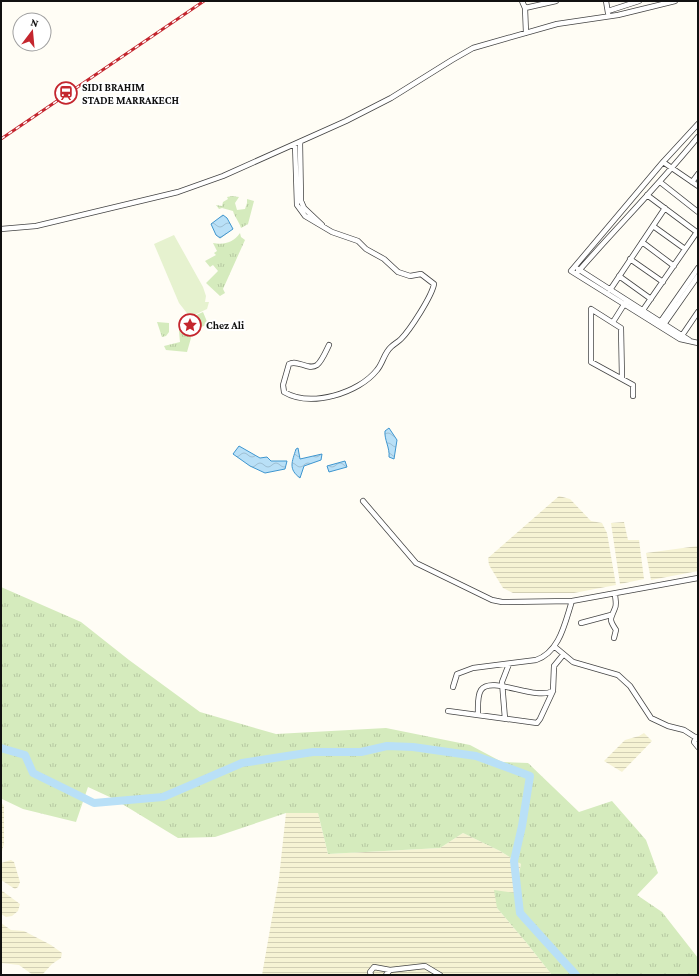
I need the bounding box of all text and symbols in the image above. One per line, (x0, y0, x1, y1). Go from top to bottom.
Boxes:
north arrow (12, 12, 52, 52)
text: N (29, 16, 40, 29)
station icon: SIDI BRAHIM STADE MARRAKECH (53, 80, 79, 106)
place label: SIDI BRAHIM STADE MARRAKECH (82, 81, 179, 106)
place icon: Chez Ali (177, 312, 203, 338)
place label: Chez Ali (206, 319, 245, 331)

